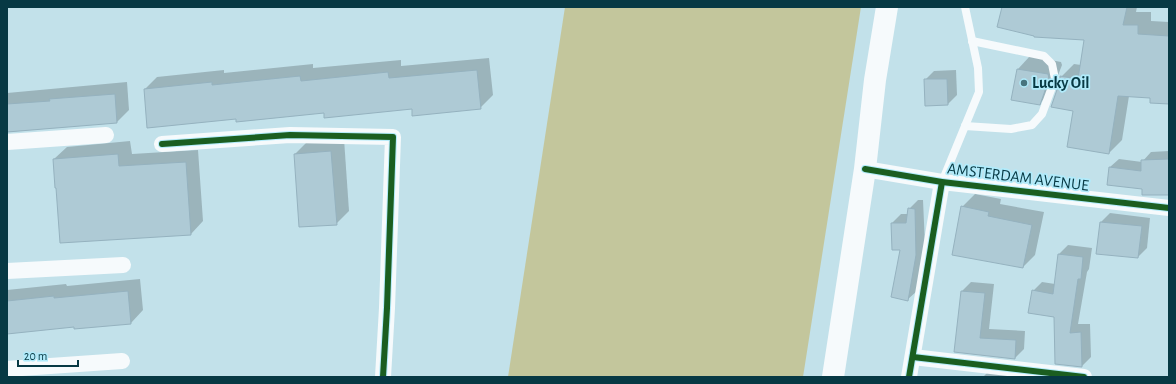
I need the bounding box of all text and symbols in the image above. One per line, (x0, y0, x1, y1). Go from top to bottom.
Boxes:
place label: Lucky Oil (1032, 75, 1090, 92)
marker: Lucky Oil (1019, 78, 1029, 88)
street label: AMSTERDAM AVENUE (946, 160, 1090, 194)
scale bar (18, 342, 78, 368)
text: 20 m (24, 350, 47, 362)

